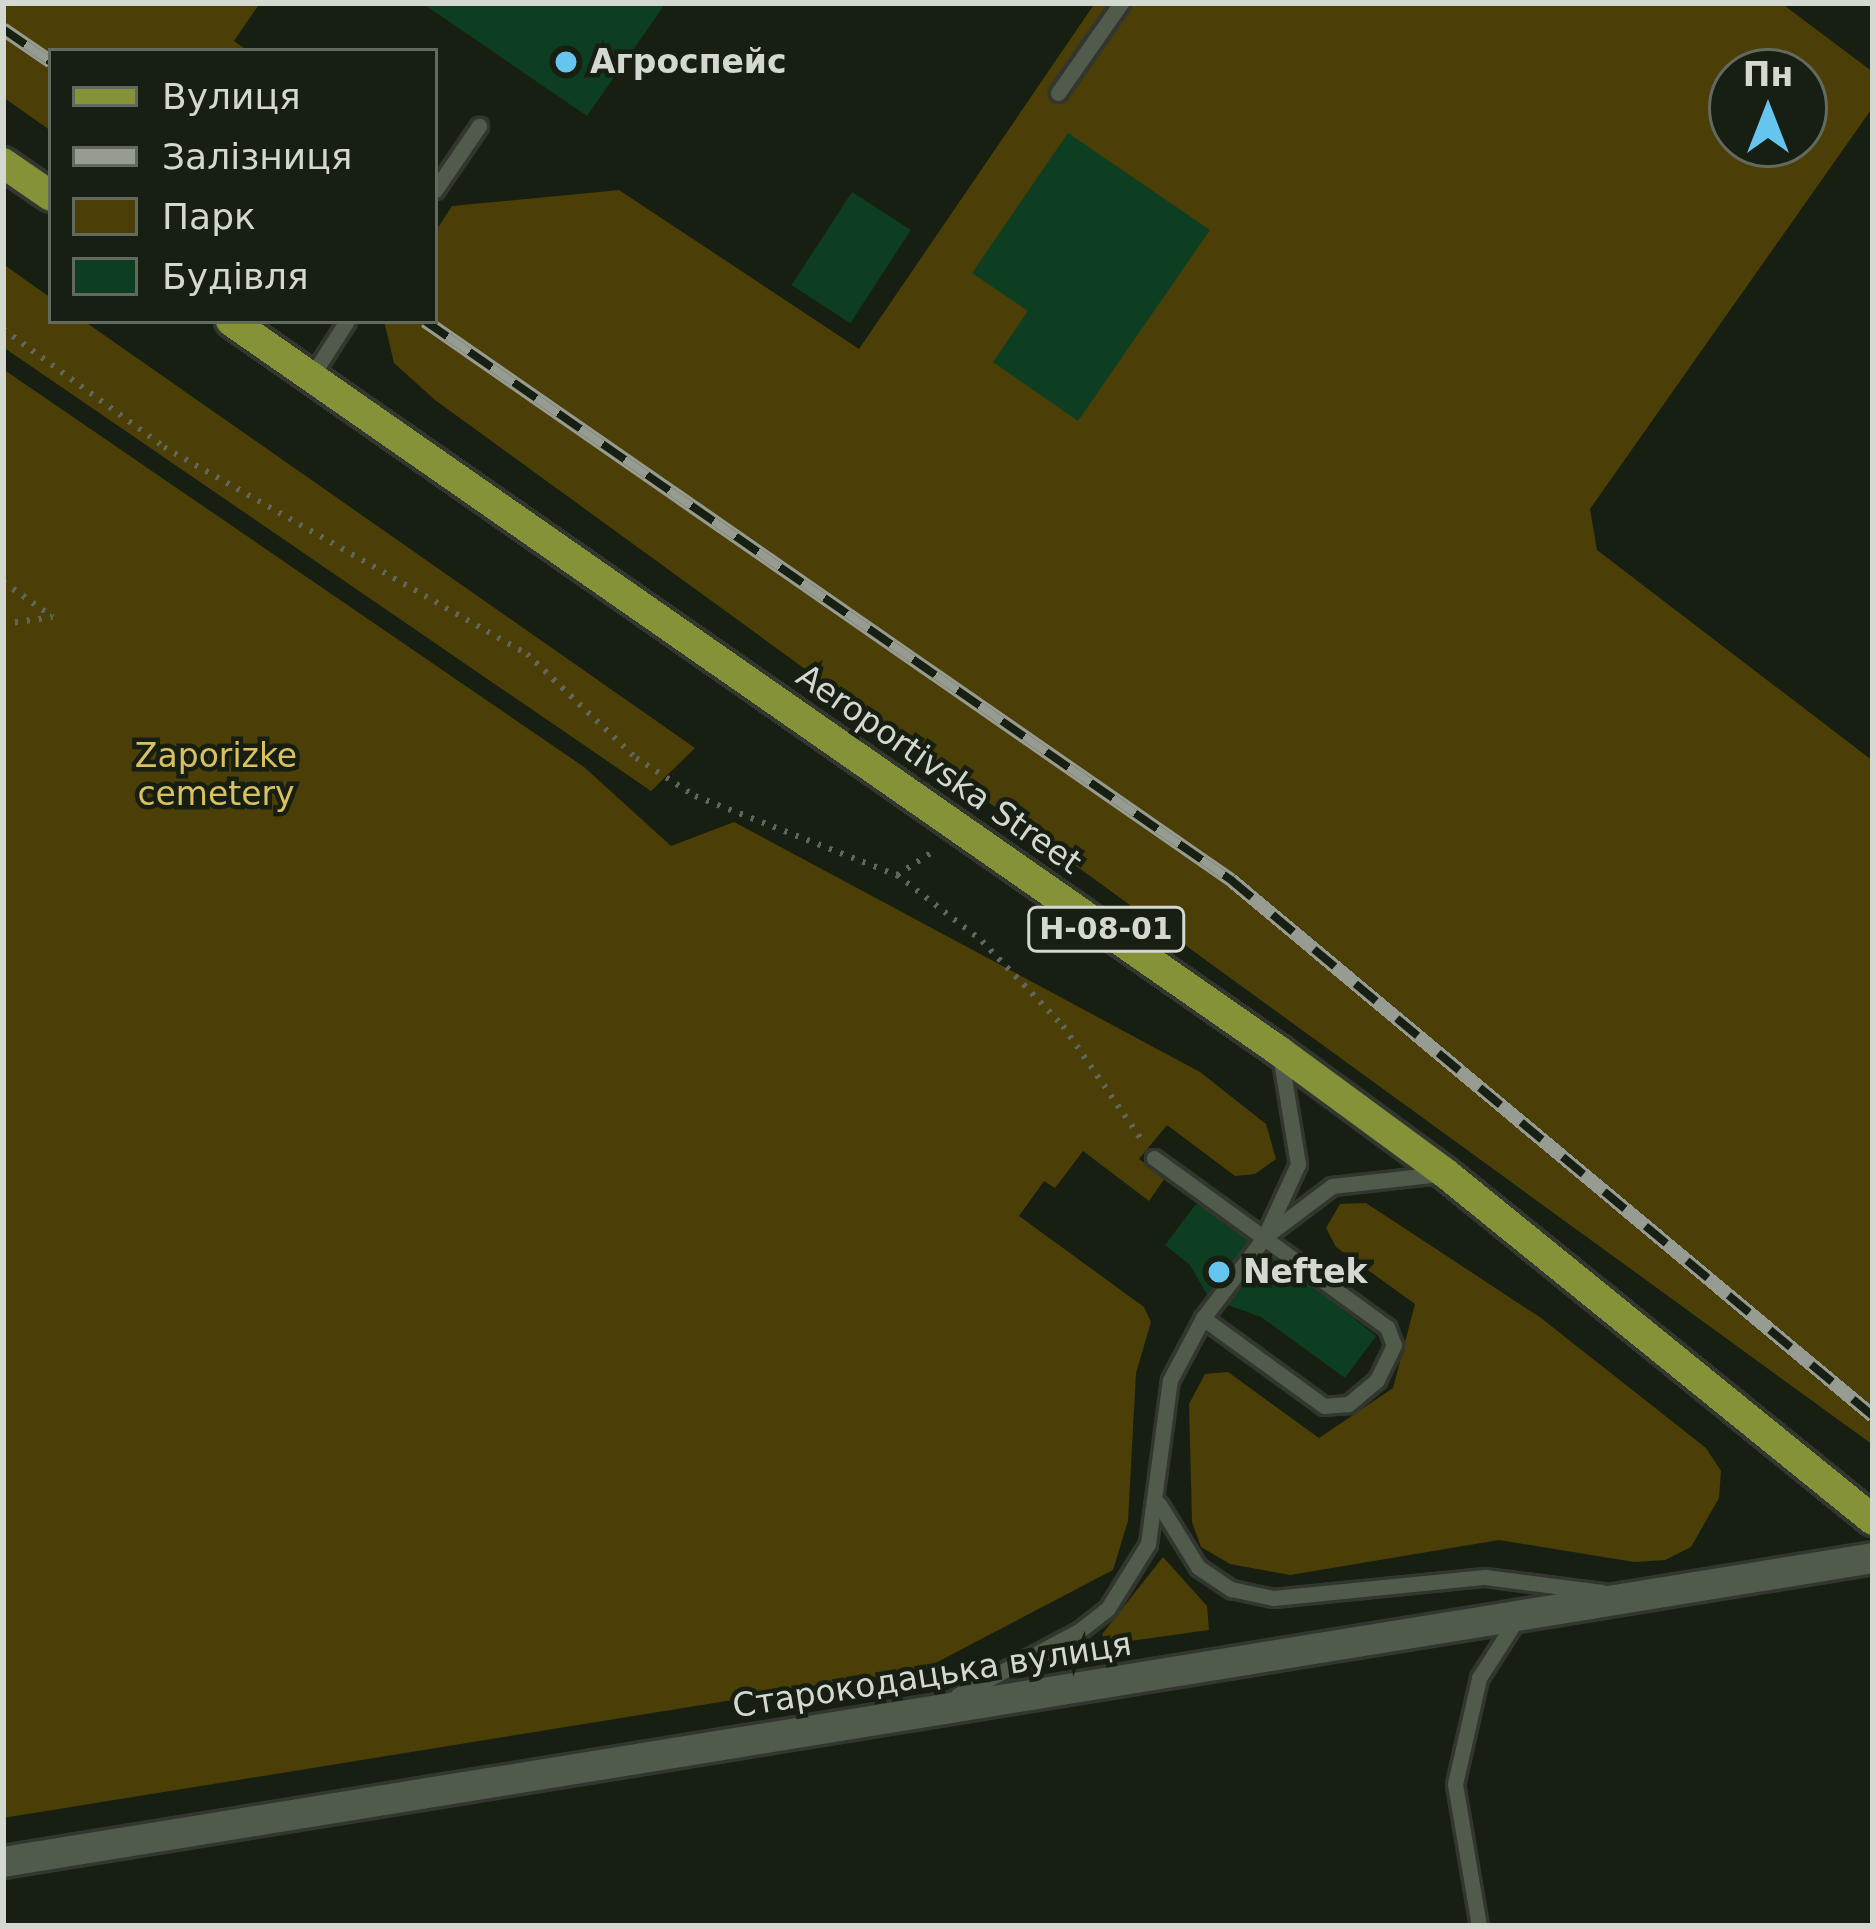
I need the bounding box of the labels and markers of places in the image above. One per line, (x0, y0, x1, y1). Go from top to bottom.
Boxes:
place label: Агроспейс (590, 42, 787, 82)
marker: Агроспейс (553, 49, 579, 75)
place label: Neftek (1243, 1252, 1367, 1292)
marker: Neftek (1206, 1259, 1232, 1285)

